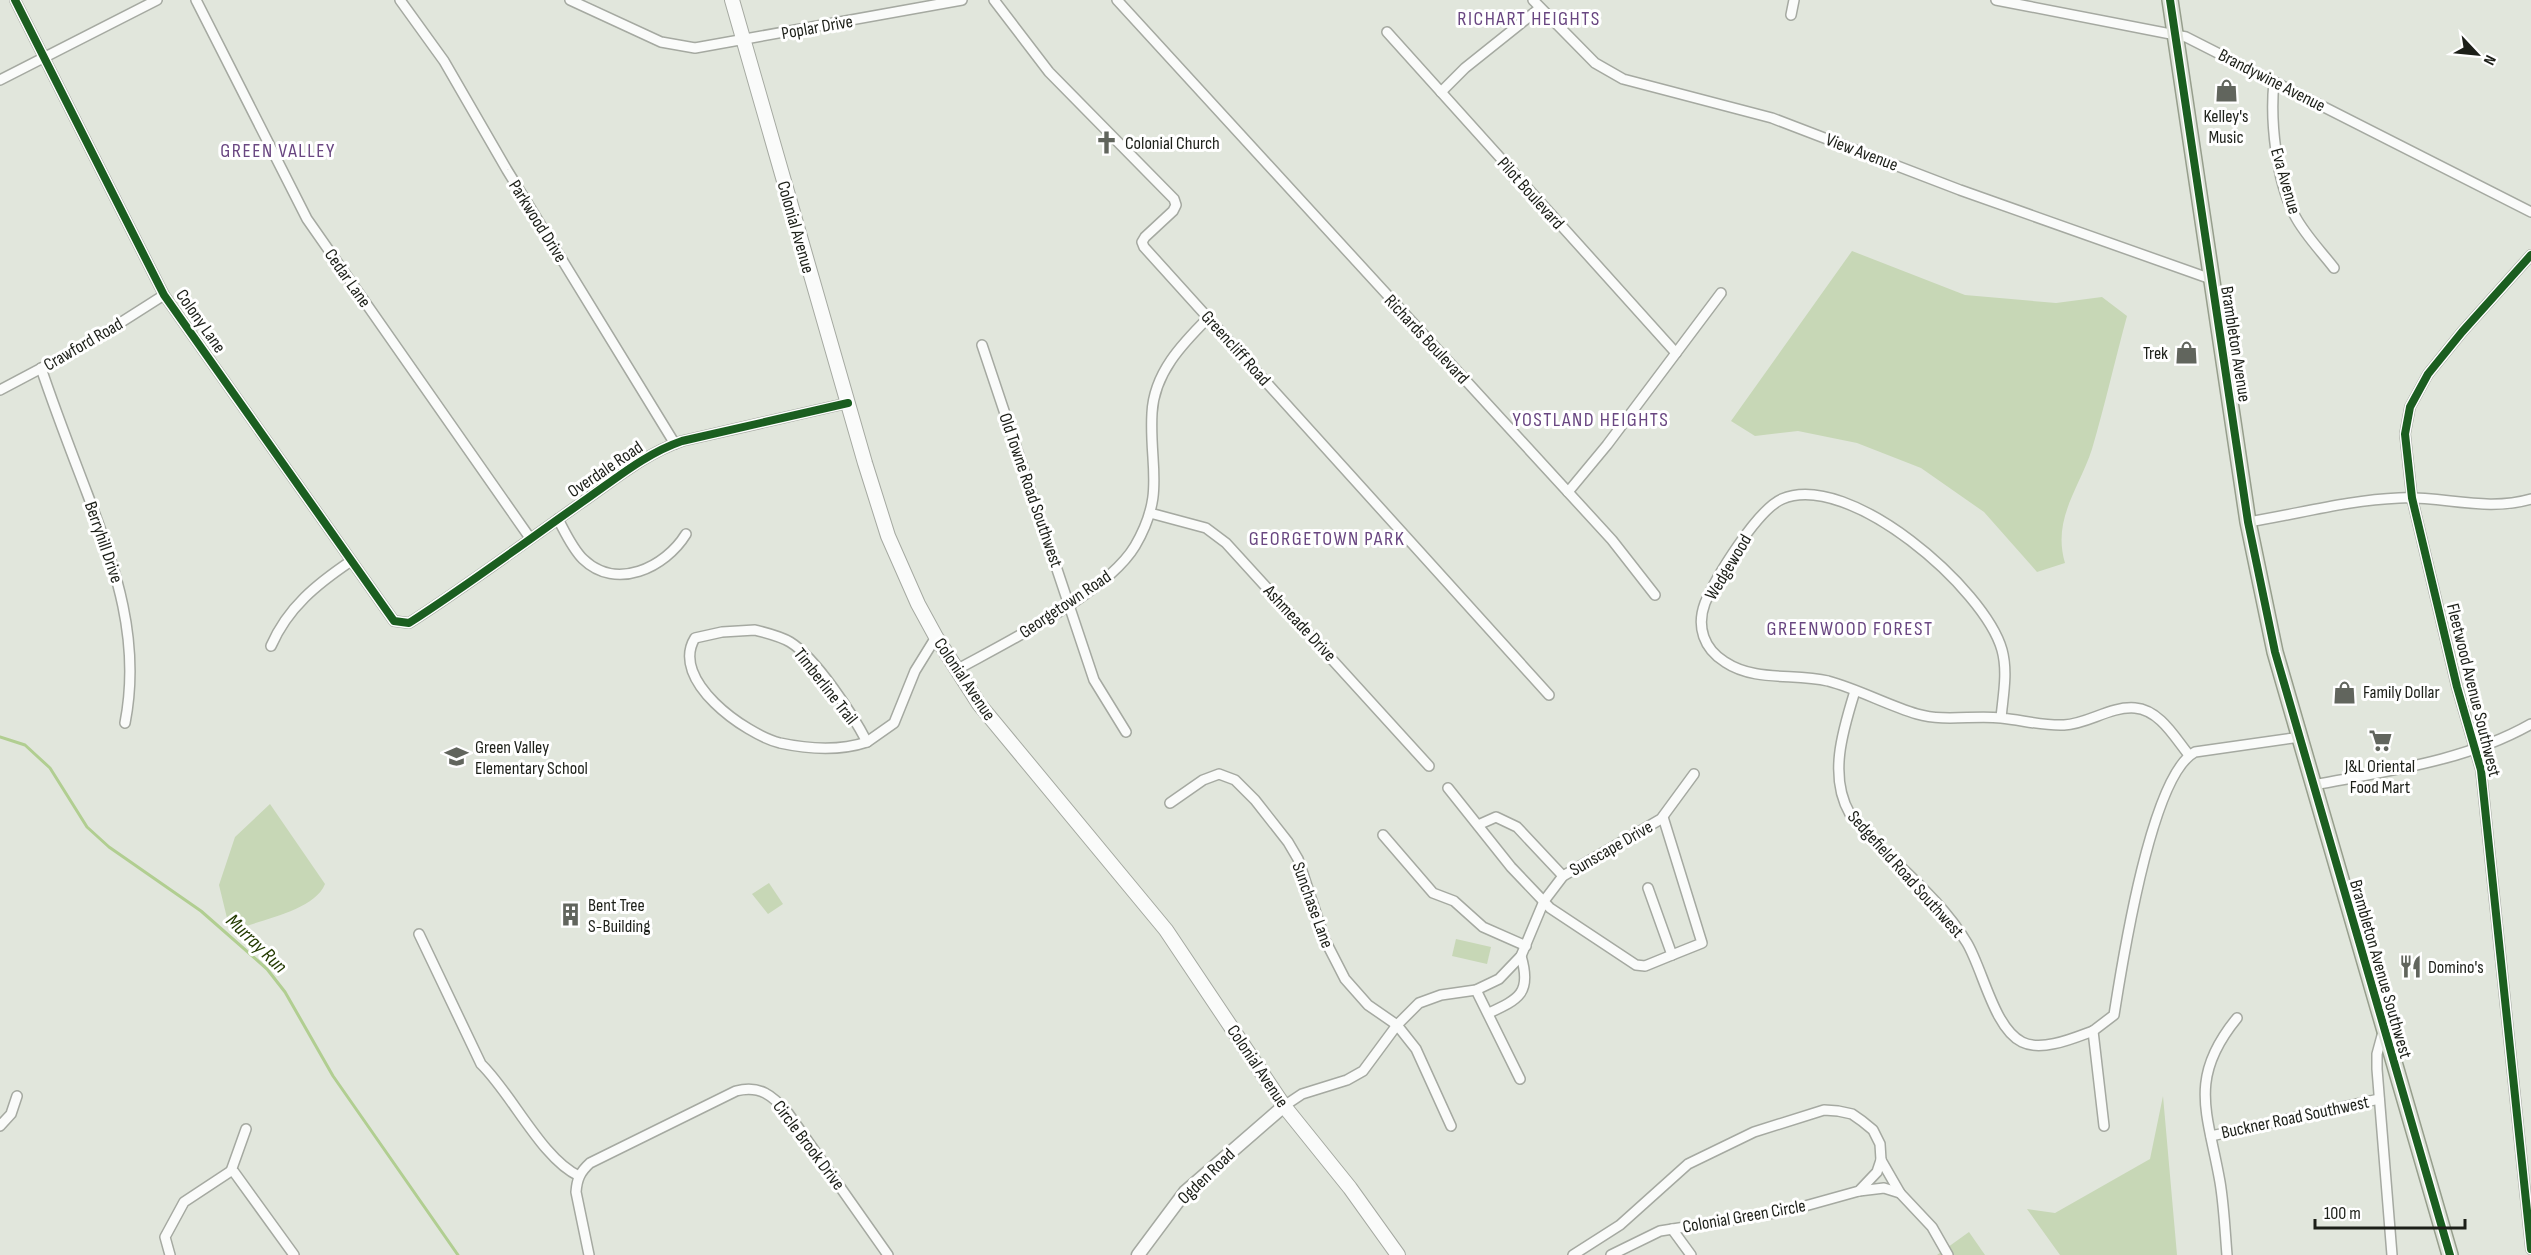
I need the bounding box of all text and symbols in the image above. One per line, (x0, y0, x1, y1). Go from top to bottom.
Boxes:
district label: RICHART HEIGHTS (1457, 7, 1601, 31)
street label: Poplar Drive (780, 11, 854, 44)
north arrow (2447, 24, 2507, 84)
street label: Brandywine Avenue (2215, 44, 2329, 116)
text: N (2479, 52, 2500, 68)
shop icon: Kelley's Music (2213, 77, 2239, 103)
place label: Kelley's Music (2203, 106, 2249, 148)
street label: View Avenue (1823, 129, 1901, 176)
church icon: Colonial Church (1094, 130, 1120, 156)
place label: Colonial Church (1125, 133, 1220, 154)
district label: GREEN VALLEY (220, 139, 336, 163)
street label: Eva Avenue (2266, 146, 2305, 217)
street label: Pilot Boulevard (1493, 153, 1568, 234)
street label: Parkwood Drive (504, 176, 571, 266)
street label: Colonial Avenue (772, 179, 819, 276)
street label: Cedar Lane (320, 245, 375, 312)
street label: Colony Lane (171, 285, 230, 357)
street label: Brambleton Avenue (2216, 285, 2255, 403)
street label: Richards Boulevard (1380, 290, 1473, 388)
street label: Greencliff Road (1197, 307, 1275, 390)
street label: Crawford Road (40, 313, 127, 376)
shop icon: Trek (2173, 340, 2199, 366)
place label: Trek (2143, 343, 2168, 364)
district label: YOSTLAND HEIGHTS (1513, 408, 1669, 432)
street label: Old Towne Road Southwest (994, 410, 1067, 571)
street label: Overdale Road (564, 437, 647, 502)
street label: Berryhill Drive (80, 499, 127, 586)
district label: GEORGETOWN PARK (1249, 527, 1405, 551)
street label: Wedgewood (1701, 531, 1756, 604)
street label: Georgetown Road (1015, 566, 1115, 643)
street label: Ashmeade Drive (1258, 580, 1340, 666)
street label: Fleetwood Avenue Southwest (2442, 601, 2505, 779)
district label: GREENWOOD FOREST (1766, 617, 1934, 641)
street label: Colonial Avenue (929, 634, 1000, 725)
street label: Timberline Trail (789, 644, 862, 729)
shop icon: Family Dollar (2332, 679, 2358, 705)
place label: Family Dollar (2363, 682, 2440, 703)
supermarket icon: J&L Oriental Food Mart (2367, 727, 2393, 753)
place label: Green Valley Elementary School (475, 737, 588, 779)
school or university icon: Green Valley Elementary School (444, 744, 470, 770)
place label: J&L Oriental Food Mart (2344, 756, 2415, 798)
street label: Sedgefield Road Southwest (1843, 807, 1968, 943)
street label: Sunscape Drive (1566, 816, 1656, 881)
street label: Sunchase Lane (1287, 859, 1338, 951)
street label: Brambleton Avenue Southwest (2345, 877, 2416, 1061)
place label: Bent Tree S-Building (588, 895, 650, 937)
building icon: Bent Tree S-Building (557, 902, 583, 928)
water label: Murray Run (221, 909, 292, 978)
restaurant icon: Domino's (2397, 954, 2423, 980)
place label: Domino's (2428, 957, 2484, 978)
street label: Colonial Avenue (1222, 1021, 1293, 1112)
street label: Buckner Road Southwest (2219, 1091, 2371, 1143)
street label: Circle Brook Drive (768, 1096, 849, 1194)
street label: Ogden Road (1173, 1144, 1239, 1209)
scale bar (2315, 1192, 2465, 1230)
street label: Colonial Green Circle (1681, 1195, 1807, 1238)
text: 100 m (2324, 1203, 2361, 1224)

